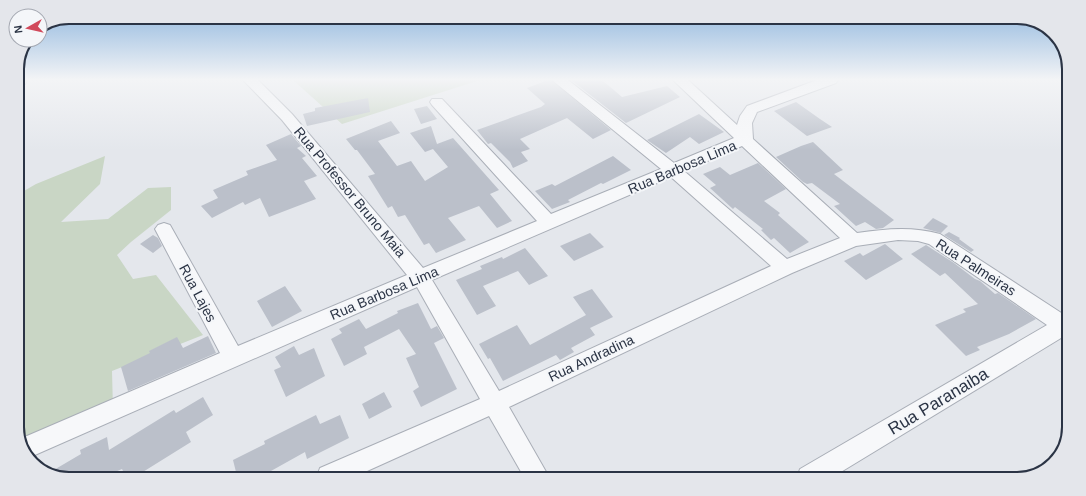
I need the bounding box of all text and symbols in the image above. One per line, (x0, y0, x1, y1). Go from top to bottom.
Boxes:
north arrow (8, 8, 48, 48)
text: N (12, 25, 25, 34)
street label: Rua Professor Bruno Maia (291, 124, 409, 260)
street label: Rua Barbosa Lima (626, 137, 739, 197)
street label: Rua Palmeiras (933, 235, 1019, 299)
street label: Rua Lajes (176, 261, 220, 325)
street label: Rua Barbosa Lima (328, 263, 441, 323)
street label: Rua Andradina (546, 331, 637, 385)
street label: Rua Paranaiba (885, 364, 992, 439)

